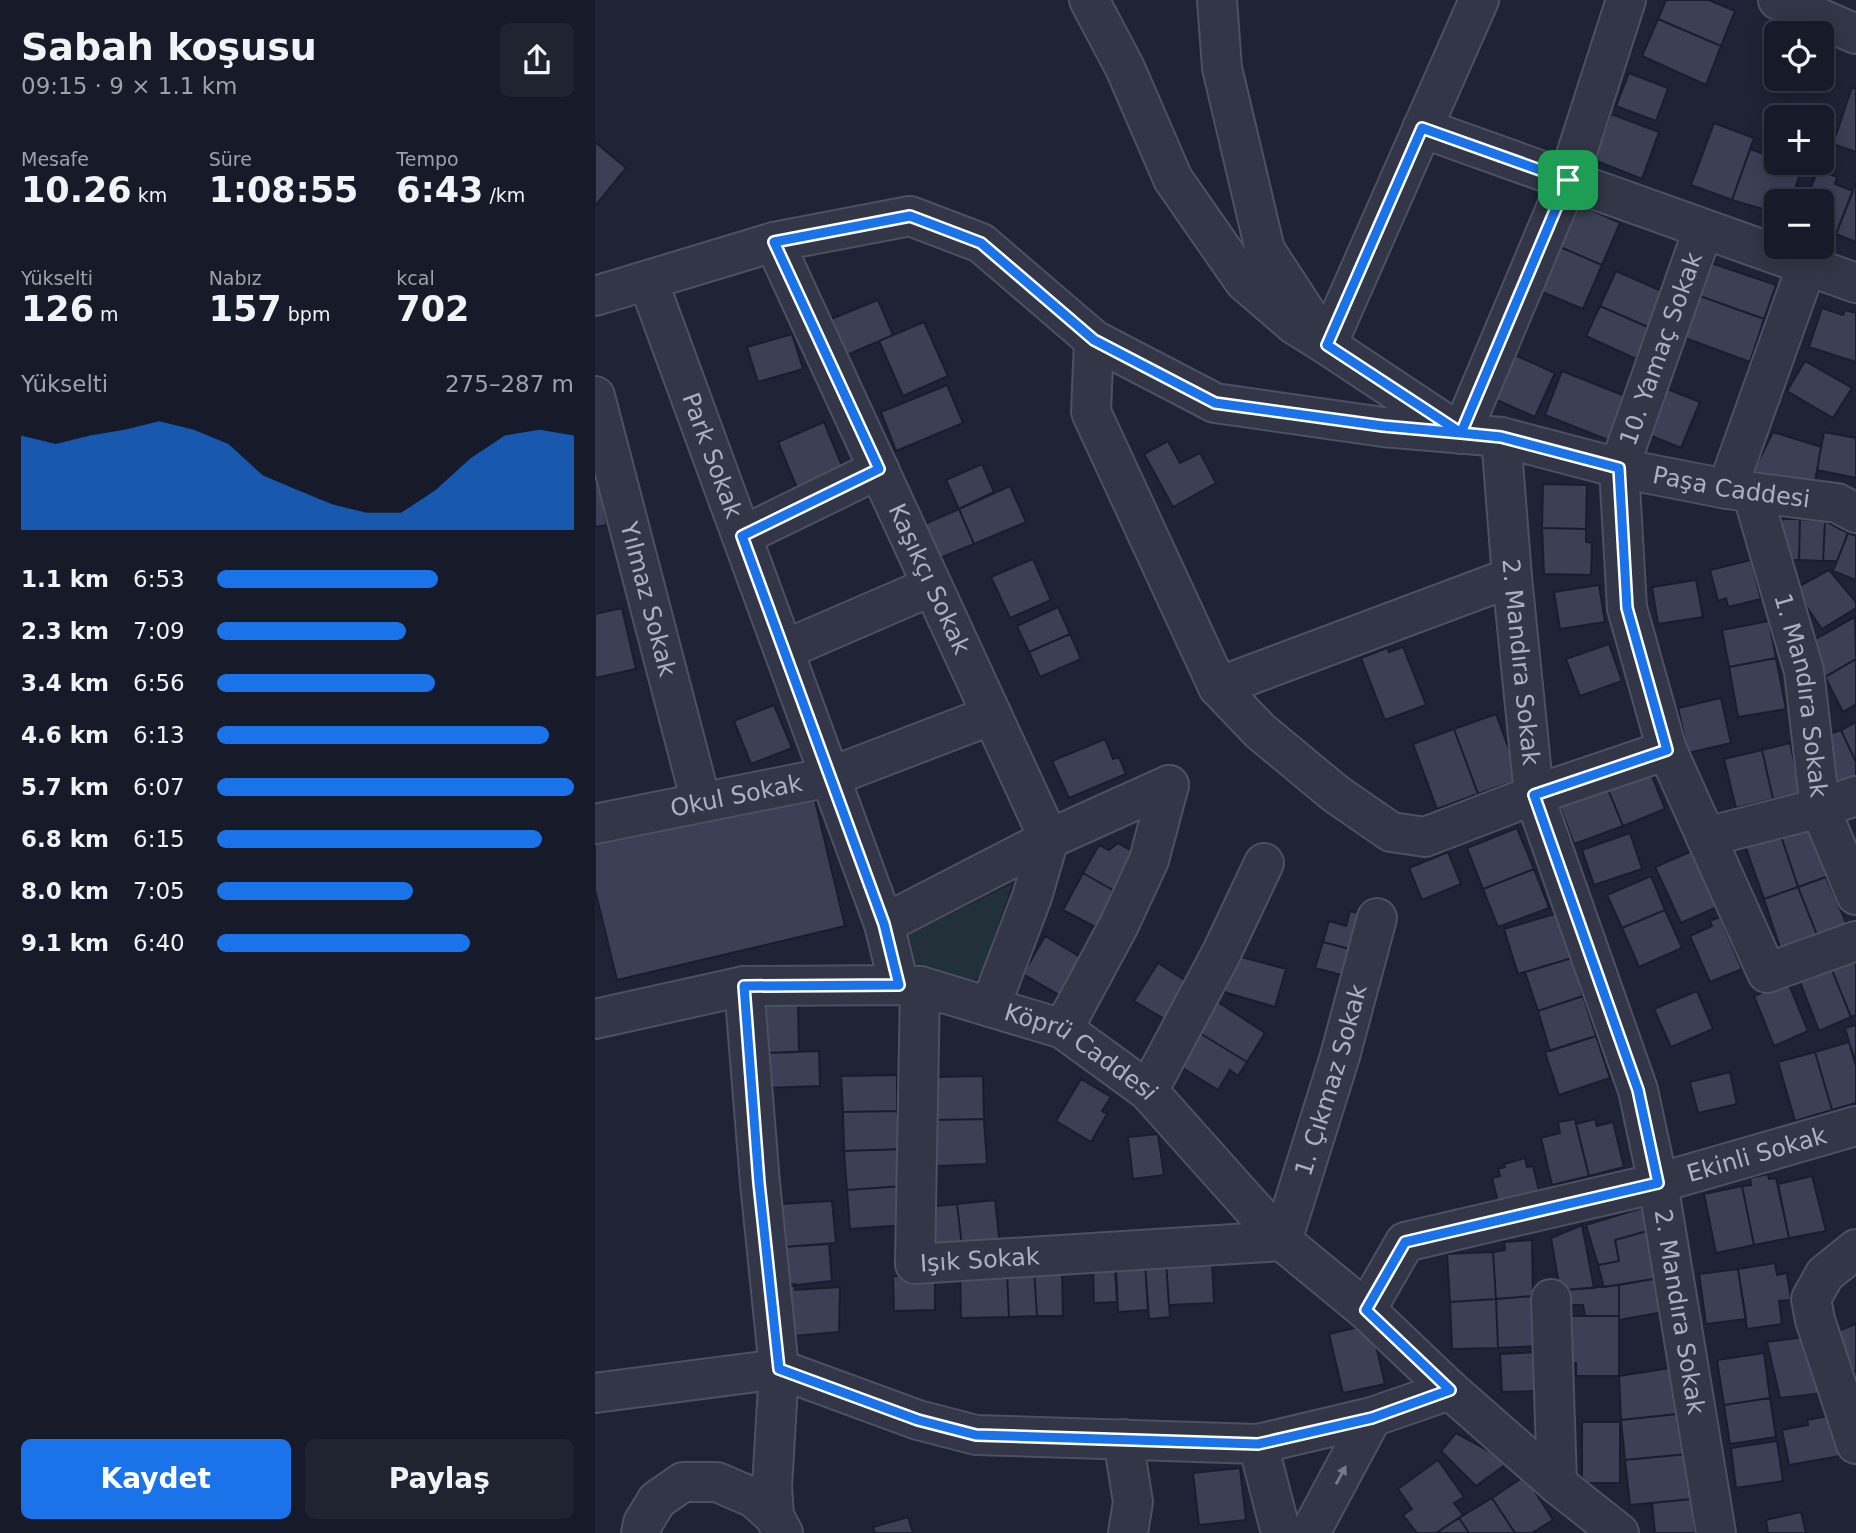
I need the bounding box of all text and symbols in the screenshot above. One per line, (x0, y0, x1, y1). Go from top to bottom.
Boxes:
map controls (1764, 21, 1834, 259)
button: locate (1764, 21, 1834, 91)
button: share (500, 23, 574, 97)
text: Sabah koşusu (21, 25, 317, 69)
text: 09:15 · 9 × 1.1 km (21, 73, 237, 99)
button: + (1764, 105, 1834, 175)
text: Mesafe (21, 148, 89, 170)
text: Süre (209, 148, 252, 170)
text: Tempo (396, 148, 459, 170)
pin (1538, 150, 1598, 210)
icon: arrive (1549, 161, 1587, 199)
text: 10.26 (21, 170, 132, 210)
text: 1:08:55 (209, 170, 358, 210)
text: 6:43 (396, 170, 483, 210)
text: km (132, 184, 167, 206)
text: /km (483, 184, 525, 206)
button: − (1764, 189, 1834, 259)
street label: 10. Yamaç Sokak (1614, 248, 1708, 449)
text: Yükselti (21, 267, 93, 289)
text: Nabız (209, 267, 262, 289)
text: kcal (396, 267, 435, 289)
text: 126 (21, 289, 94, 329)
text: 157 (209, 289, 282, 329)
text: 702 (396, 289, 469, 329)
text: m (94, 303, 119, 325)
text: bpm (282, 303, 330, 325)
text: Yükselti (21, 371, 108, 397)
text: 275–287 m (445, 371, 574, 397)
street label: Park Sokak (676, 389, 748, 522)
street label: Paşa Caddesi (1650, 461, 1812, 513)
street label: Kaşıkçı Sokak (882, 499, 976, 659)
street label: Yılmaz Sokak (614, 518, 682, 679)
street label: 2. Mandıra Sokak (1497, 558, 1545, 767)
text: 1.1 km (21, 566, 109, 592)
text: 6:53 (133, 566, 185, 592)
street label: 1. Mandıra Sokak (1768, 590, 1833, 799)
text: 2.3 km (21, 618, 109, 644)
text: 7:09 (133, 618, 185, 644)
text: 3.4 km (21, 670, 109, 696)
text: 6:56 (133, 670, 185, 696)
text: 4.6 km (21, 722, 109, 748)
text: 6:13 (133, 722, 185, 748)
street label: Okul Sokak (668, 769, 805, 823)
text: 5.7 km (21, 774, 109, 800)
text: 6:07 (133, 774, 185, 800)
text: 6.8 km (21, 826, 109, 852)
text: 6:15 (133, 826, 185, 852)
text: 8.0 km (21, 878, 109, 904)
text: 7:05 (133, 878, 185, 904)
text: 9.1 km (21, 930, 109, 956)
text: 6:40 (133, 930, 185, 956)
street label: 1. Çıkmaz Sokak (1289, 981, 1373, 1179)
street label: Köprü Caddesi (1001, 998, 1163, 1106)
street label: Ekinli Sokak (1684, 1121, 1830, 1188)
street label: 2. Mandıra Sokak (1649, 1207, 1710, 1416)
street label: Işık Sokak (919, 1242, 1041, 1278)
button: Kaydet (21, 1439, 291, 1519)
button: Paylaş (305, 1439, 574, 1519)
one-way arrow (1335, 1465, 1347, 1485)

